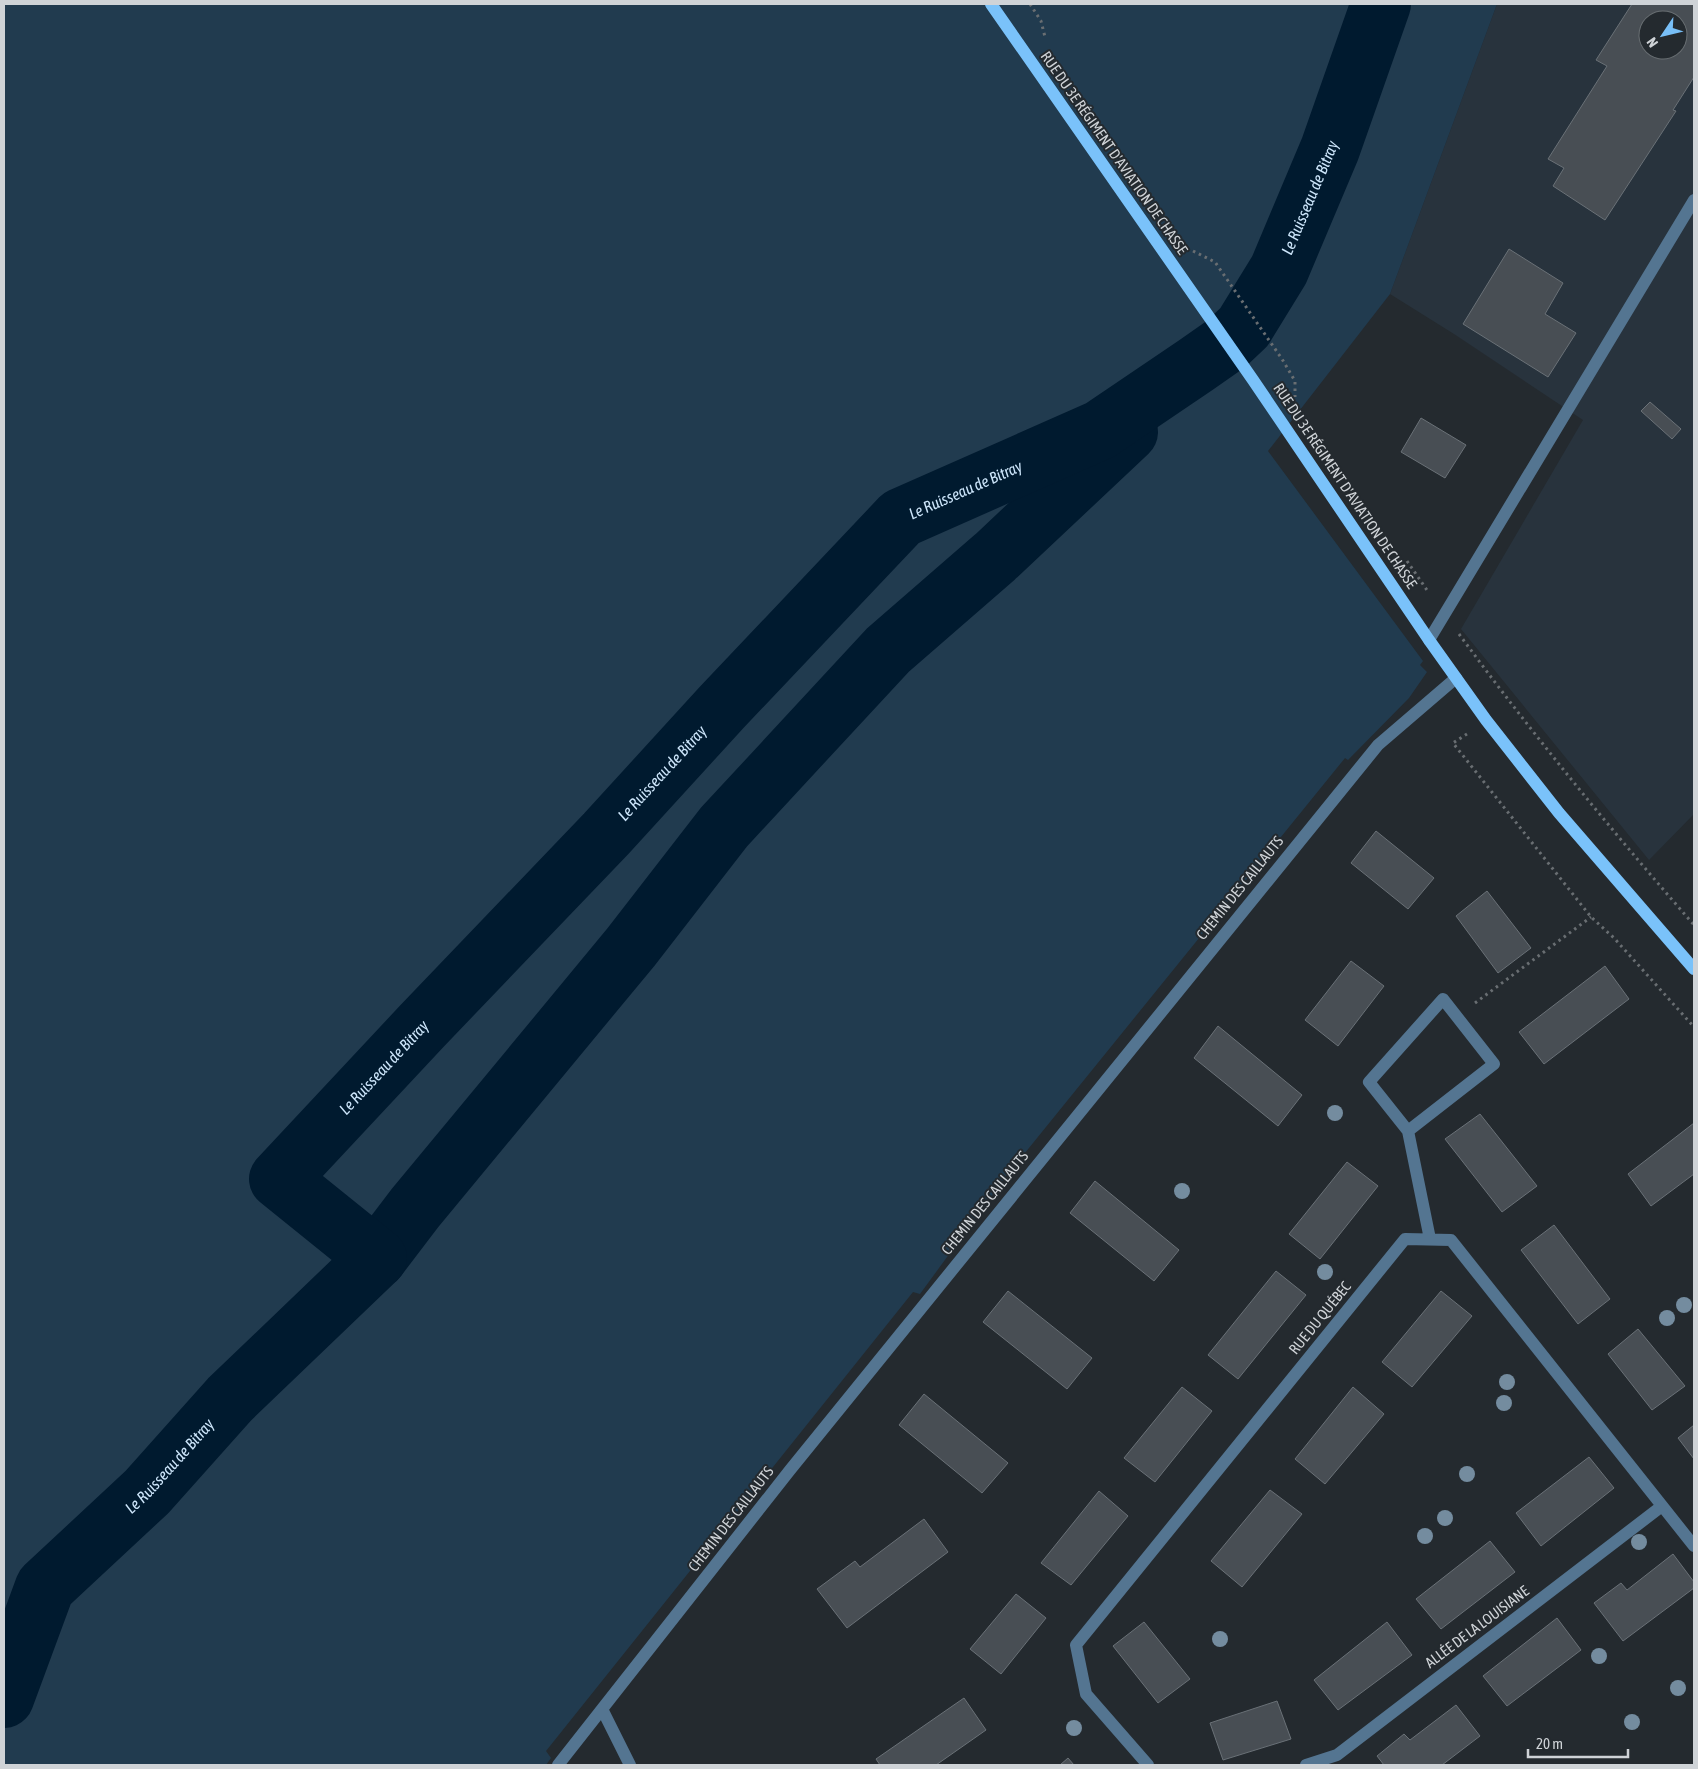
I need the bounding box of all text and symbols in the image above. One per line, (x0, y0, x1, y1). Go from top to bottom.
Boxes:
north arrow (1638, 10, 1688, 60)
text: N (1643, 34, 1661, 50)
street label: RUE DU 3E RÉGIMENT D'AVIATION DE CHASSE (1038, 48, 1192, 258)
water label: Le Ruisseau de Bitray (1278, 138, 1342, 257)
street label: RUE DU 3E RÉGIMENT D'AVIATION DE CHASSE (1270, 380, 1421, 592)
water label: Le Ruisseau de Bitray (906, 456, 1026, 522)
water label: Le Ruisseau de Bitray (614, 722, 711, 824)
street label: CHEMIN DES CAILLAUTS (1193, 832, 1287, 943)
water label: Le Ruisseau de Bitray (335, 1016, 433, 1118)
street label: CHEMIN DES CAILLAUTS (938, 1147, 1032, 1258)
street label: RUE DU QUÉBEC (1285, 1278, 1354, 1357)
water label: Le Ruisseau de Bitray (121, 1415, 218, 1517)
street label: CHEMIN DES CAILLAUTS (684, 1463, 777, 1575)
street label: ALLÉE DE LA LOUISIANE (1421, 1582, 1532, 1671)
scale bar (1528, 1726, 1628, 1758)
text: 20 m (1536, 1735, 1563, 1752)

